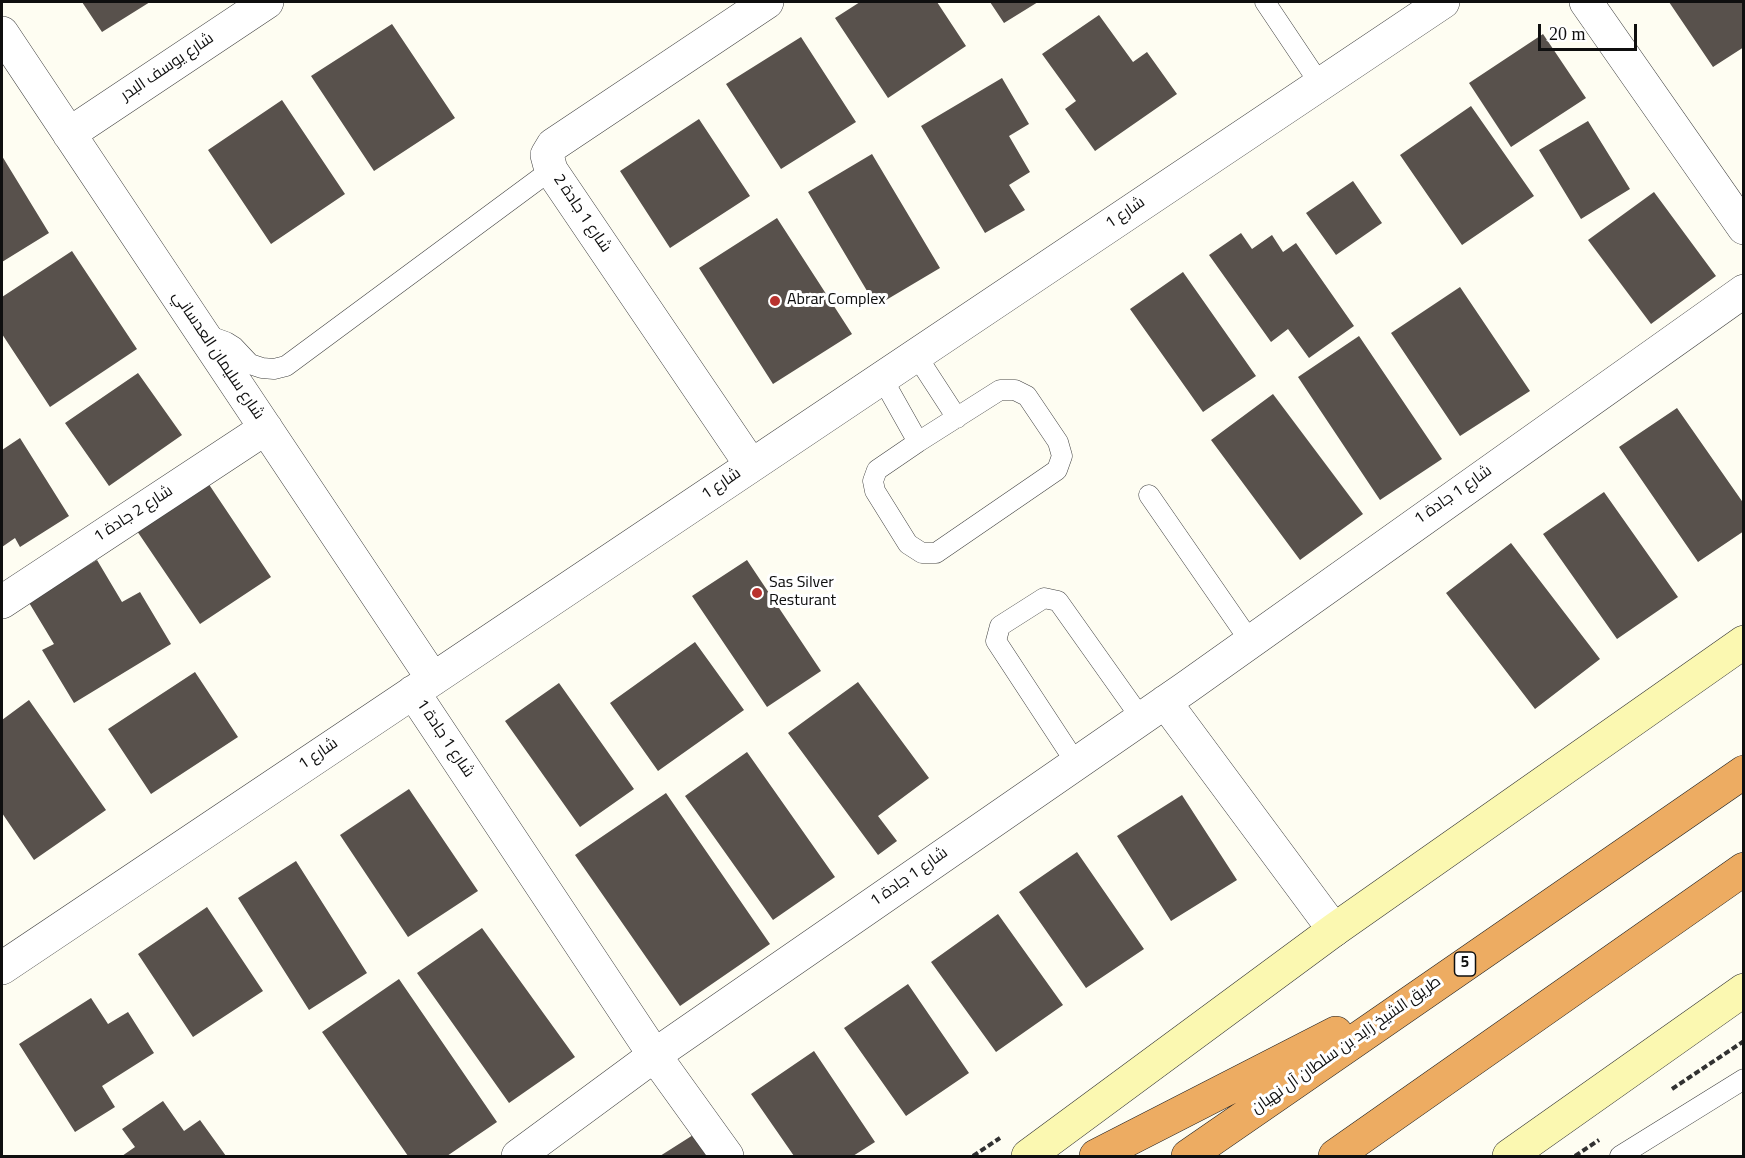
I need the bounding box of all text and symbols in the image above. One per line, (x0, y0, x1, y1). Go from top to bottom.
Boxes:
scale bar (1541, 12, 1640, 50)
text: 20 m (1549, 24, 1586, 44)
street label: شارع يوسف البدر (118, 30, 218, 106)
street label: شارع 1 جادة 2 (548, 171, 614, 257)
street label: شارع 1 (1103, 194, 1149, 234)
street label: شارع سليمان العدساني (167, 288, 267, 424)
place label: Abrar Complex (787, 291, 885, 311)
marker: Abrar Complex (768, 294, 782, 308)
street label: شارع 1 جادة 1 (1412, 462, 1496, 530)
street label: شارع 1 (699, 465, 745, 505)
street label: شارع 2 جادة 1 (91, 482, 177, 548)
place label: Sas Silver Resturant (769, 574, 836, 612)
marker: Sas Silver Resturant (750, 586, 764, 600)
street label: شارع 1 جادة 1 (411, 696, 477, 782)
street label: شارع 1 (296, 735, 342, 775)
street label: شارع 1 جادة 1 (868, 844, 952, 912)
road number: 5 (1454, 952, 1476, 976)
street label: طريق الشيخ زايد بن سلطان آل نهيان (1248, 973, 1446, 1119)

